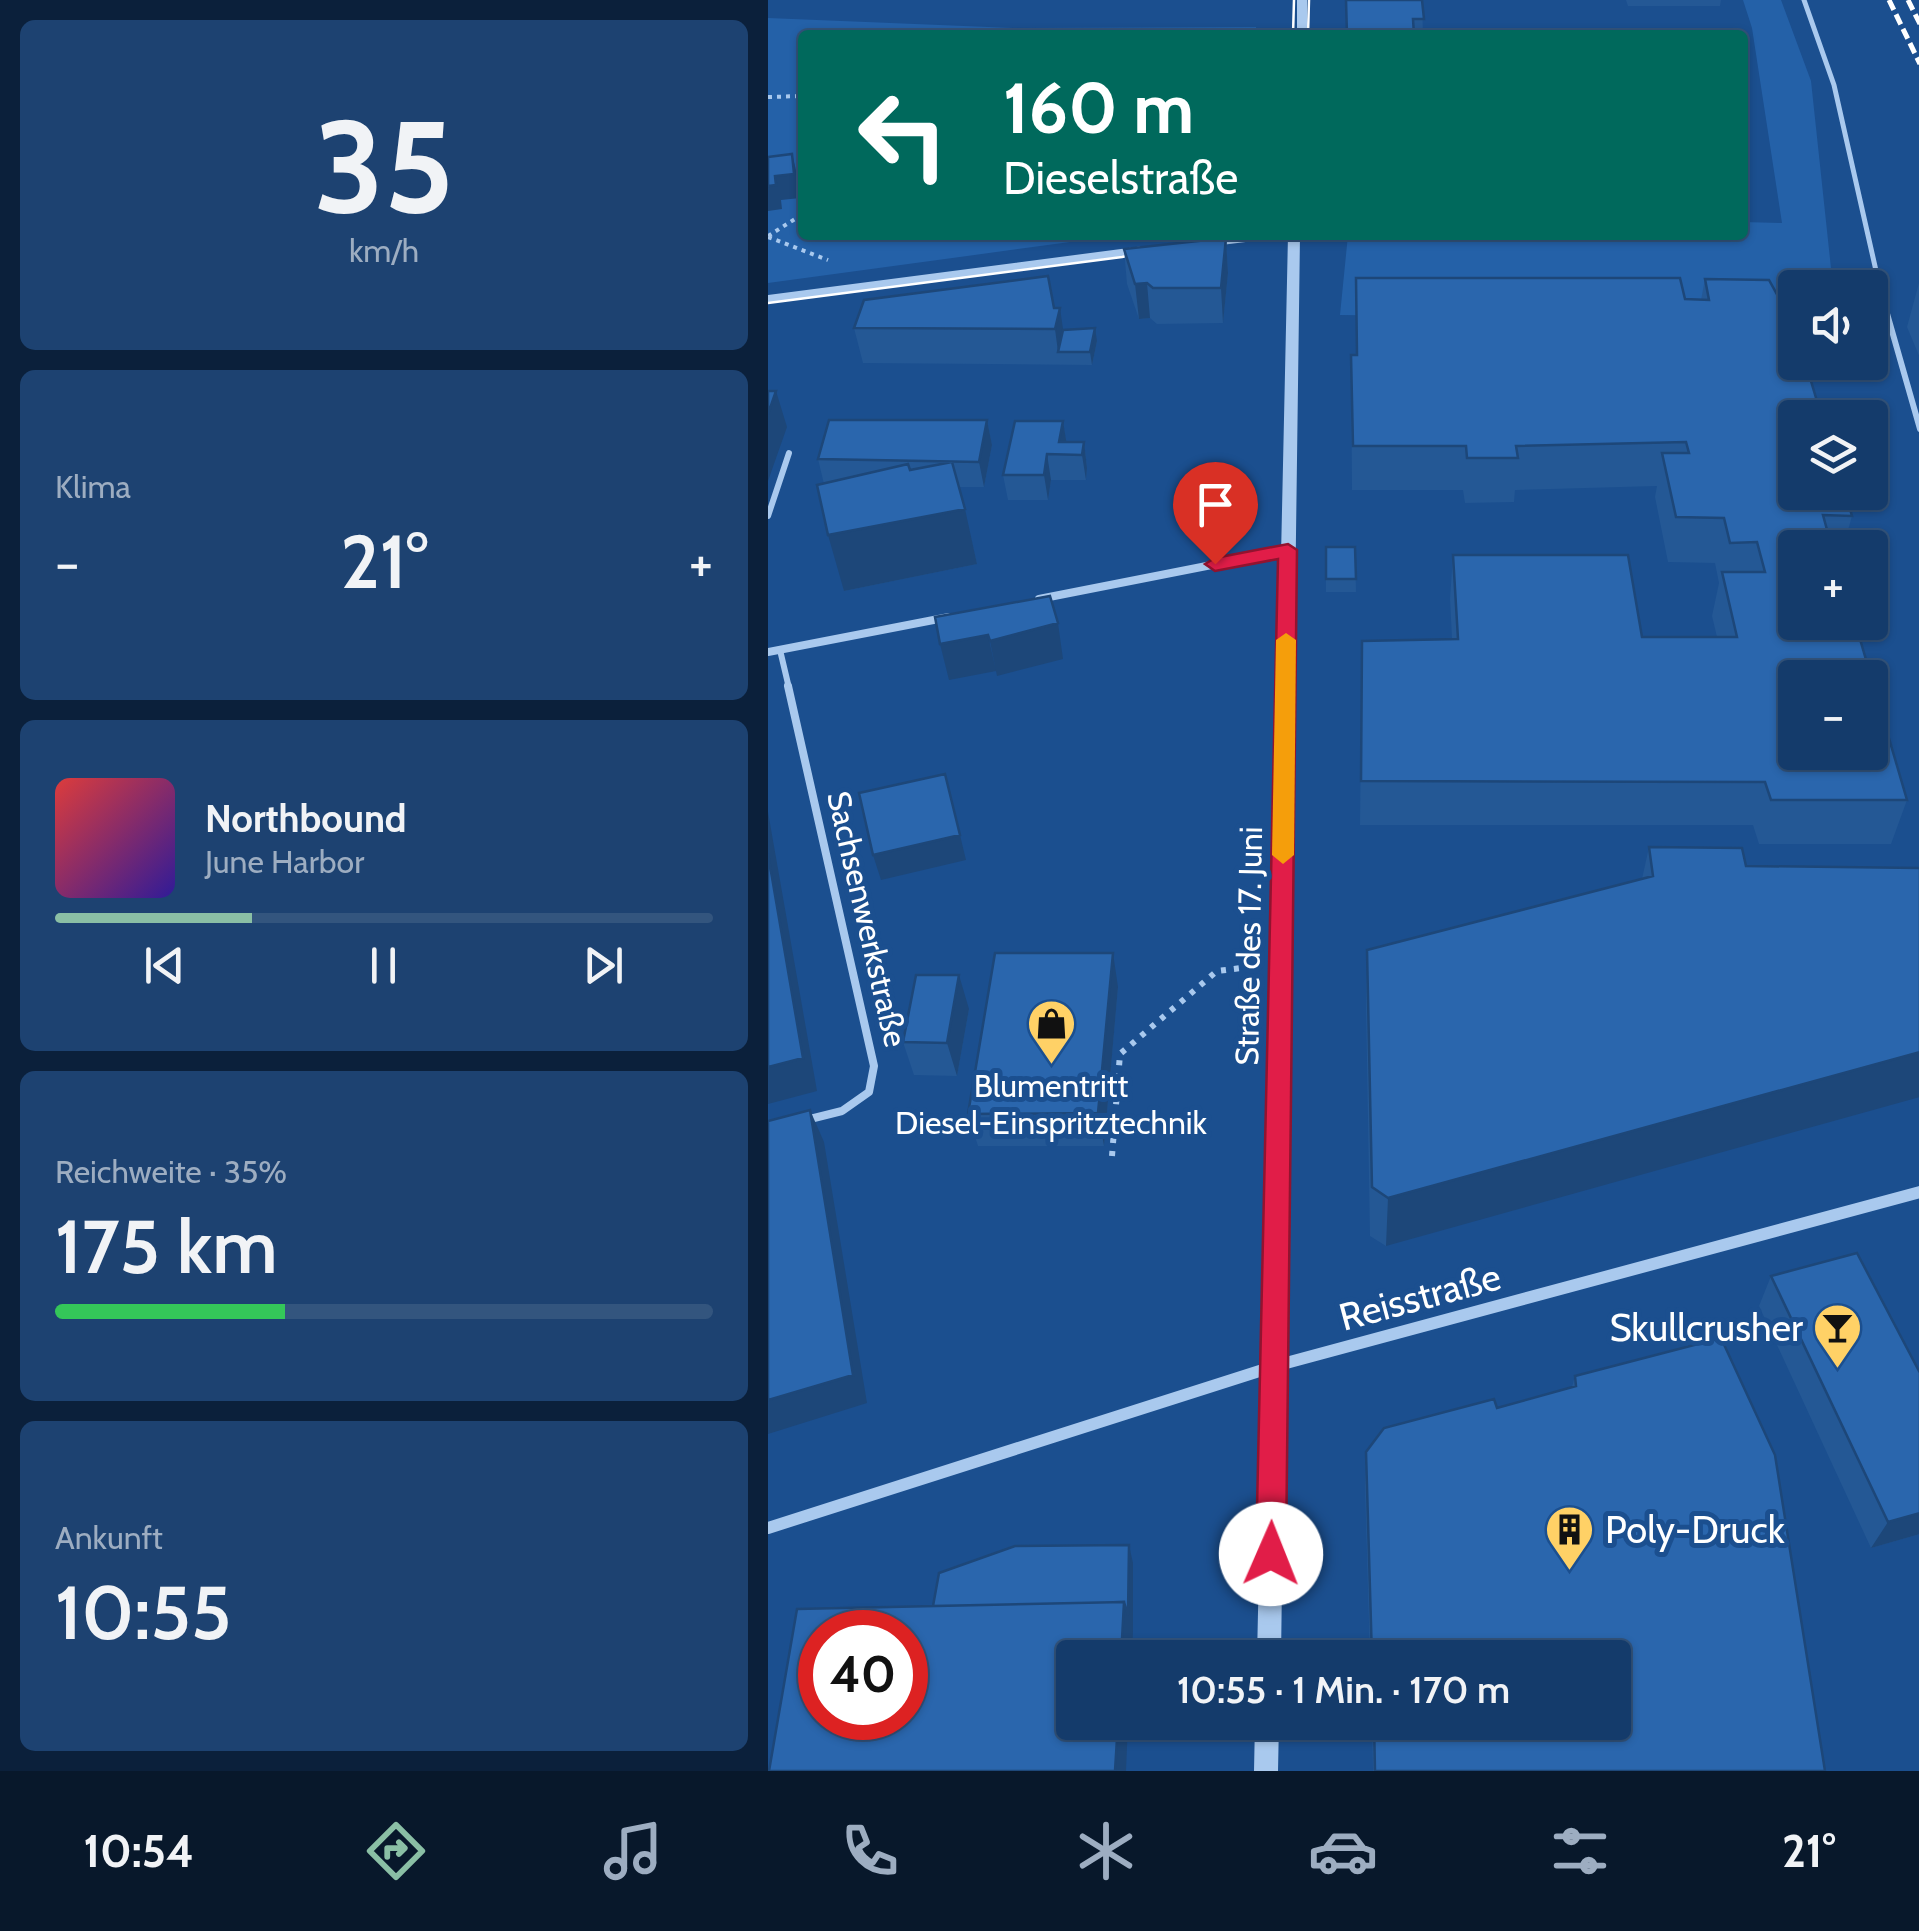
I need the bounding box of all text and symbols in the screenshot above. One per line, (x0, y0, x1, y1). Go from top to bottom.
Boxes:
text: 160 m (1003, 65, 1194, 151)
icon: left (838, 70, 968, 200)
text: 35 (314, 87, 454, 245)
text: Dieselstraße (1003, 151, 1238, 205)
text: km/h (349, 231, 419, 270)
map controls (1778, 270, 1888, 770)
button: sound (1778, 270, 1888, 380)
button: layers (1778, 400, 1888, 510)
pin (1173, 462, 1258, 565)
text: Klima (55, 467, 131, 506)
icon: arrive (1188, 477, 1243, 532)
text: 21° (340, 516, 428, 607)
text: − (55, 529, 79, 596)
text: + (689, 529, 713, 596)
button: + (1778, 530, 1888, 640)
button: − (1778, 660, 1888, 770)
street label: Sachsenwerkstraße (819, 787, 916, 1050)
text: Northbound (205, 795, 407, 842)
street label: Straße des 17. Juni (1227, 826, 1270, 1066)
text: June Harbor (205, 842, 364, 881)
icon: previous (137, 938, 192, 993)
icon: pause (356, 938, 411, 993)
icon: next (576, 938, 631, 993)
shop icon: Blumentritt Diesel-Einspritztechnik (1025, 998, 1077, 1066)
place label: Blumentritt Diesel-Einspritztechnik (895, 1066, 1208, 1142)
text: Reichweite · 35% (55, 1152, 287, 1191)
text: 175 km (55, 1201, 278, 1292)
street label: Reisstraße (1334, 1252, 1506, 1341)
bar icon: Skullcrusher (1812, 1302, 1864, 1370)
place label: Skullcrusher (1609, 1304, 1803, 1351)
position arrow (1219, 1502, 1323, 1606)
building icon: Poly-Druck (1544, 1504, 1596, 1572)
place label: Poly-Druck (1605, 1506, 1785, 1553)
text: Ankunft (55, 1518, 163, 1557)
text: 10:55 (55, 1567, 231, 1658)
speed limit sign: 40 (798, 1610, 928, 1740)
text: 10:55 · 1 Min. · 170 m (1177, 1666, 1510, 1713)
icon: directions (361, 1816, 431, 1886)
icon: music (598, 1816, 668, 1886)
icon: phone (835, 1816, 905, 1886)
icon: climate (1071, 1816, 1141, 1886)
icon: car (1308, 1816, 1378, 1886)
icon: filters (1545, 1816, 1615, 1886)
text: 10:54 (83, 1824, 194, 1878)
text: 21° (1782, 1824, 1835, 1878)

